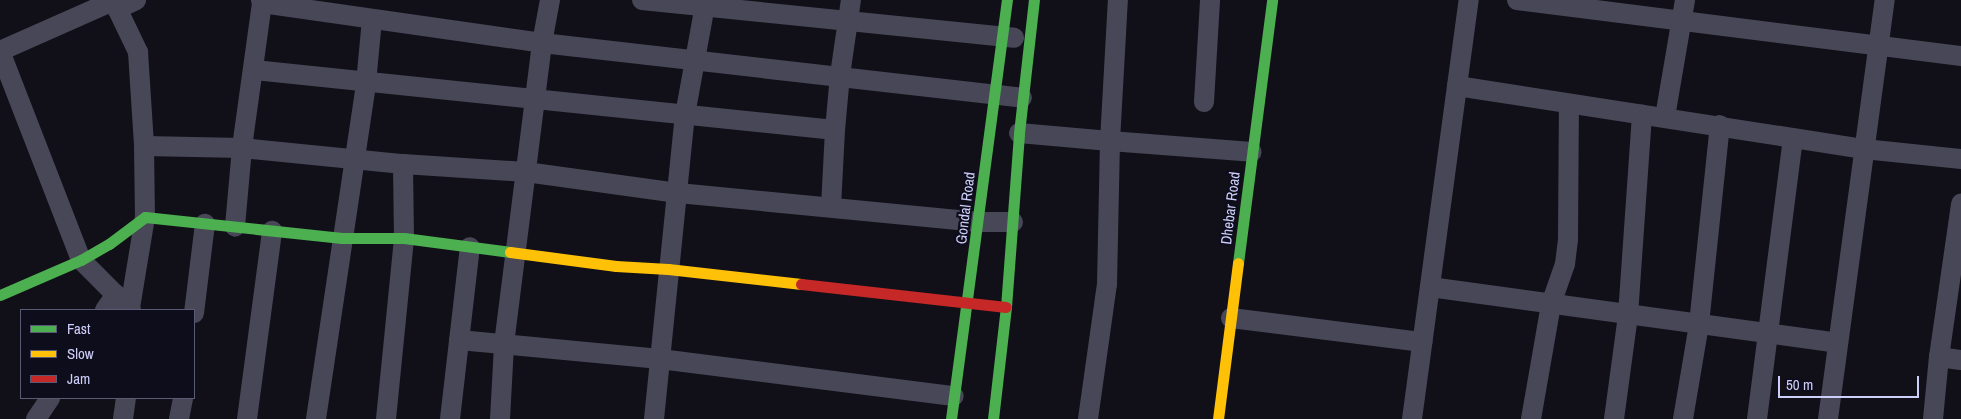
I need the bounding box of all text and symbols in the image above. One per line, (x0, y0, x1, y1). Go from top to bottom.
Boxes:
street label: Gondal Road (952, 171, 978, 245)
street label: Dhebar Road (1217, 171, 1243, 245)
legend (20, 309, 195, 399)
text: Fast (67, 318, 90, 339)
text: Slow (67, 343, 94, 364)
scale bar (1781, 366, 1922, 398)
text: Jam (67, 368, 90, 389)
text: 50 m (1786, 374, 1813, 395)

